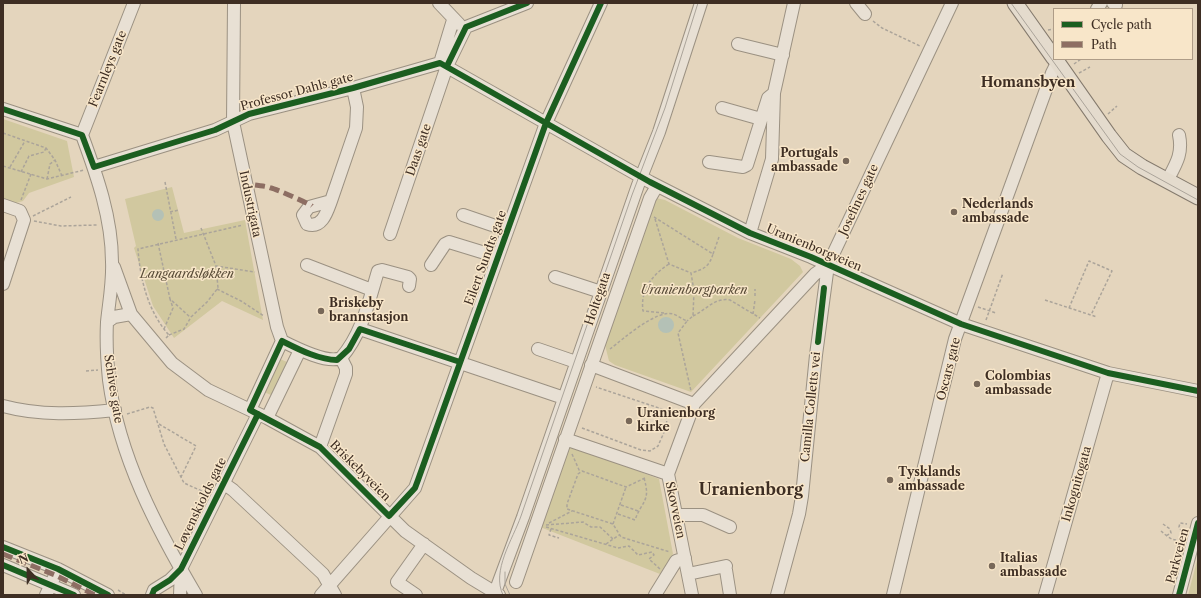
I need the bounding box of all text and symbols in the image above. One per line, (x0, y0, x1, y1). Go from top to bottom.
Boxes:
legend (1053, 8, 1193, 60)
text: Cycle path (1091, 17, 1152, 32)
street label: Fearnleys gate (86, 29, 130, 109)
text: Path (1091, 37, 1117, 52)
street label: Professor Dahls gate (239, 70, 355, 114)
district label: Homansbyen (981, 75, 1075, 91)
street label: Daas gate (403, 122, 435, 178)
place label: Portugals ambassade (771, 147, 838, 175)
marker: Portugals ambassade (841, 156, 851, 166)
street label: Josefines gate (836, 162, 882, 238)
street label: Industrigata (236, 169, 264, 239)
place label: Nederlands ambassade (962, 198, 1033, 226)
marker: Nederlands ambassade (949, 207, 959, 217)
street label: Eilert Sundts gate (462, 208, 510, 308)
street label: Uranienborgveien (764, 221, 864, 275)
park label: Langaardsløkken (140, 268, 234, 282)
street label: Holtegata (582, 271, 614, 327)
park label: Uranienborgparken (640, 284, 748, 298)
place label: Briskeby brannstasjon (329, 297, 409, 325)
marker: Briskeby brannstasjon (316, 306, 326, 316)
street label: Oscars gate (934, 336, 964, 402)
street label: Camilla Colletts vei (798, 351, 824, 463)
street label: Schives gate (100, 354, 126, 424)
place label: Colombias ambassade (985, 370, 1052, 398)
marker: Colombias ambassade (972, 379, 982, 389)
place label: Uranienborg kirke (637, 407, 715, 435)
marker: Uranienborg kirke (624, 416, 634, 426)
street label: Briskebyveien (327, 438, 393, 504)
street label: Inkognitogata (1059, 444, 1095, 524)
street label: Løvenskiolds gate (172, 455, 230, 553)
place label: Tysklands ambassade (898, 466, 965, 494)
marker: Tysklands ambassade (885, 475, 895, 485)
street label: Skovveien (662, 480, 688, 540)
district label: Uranienborg (699, 480, 803, 500)
street label: Parkveien (1164, 527, 1192, 585)
north arrow (8, 550, 48, 590)
text: N (16, 551, 31, 567)
place label: Italias ambassade (1000, 552, 1067, 580)
marker: Italias ambassade (987, 561, 997, 571)

